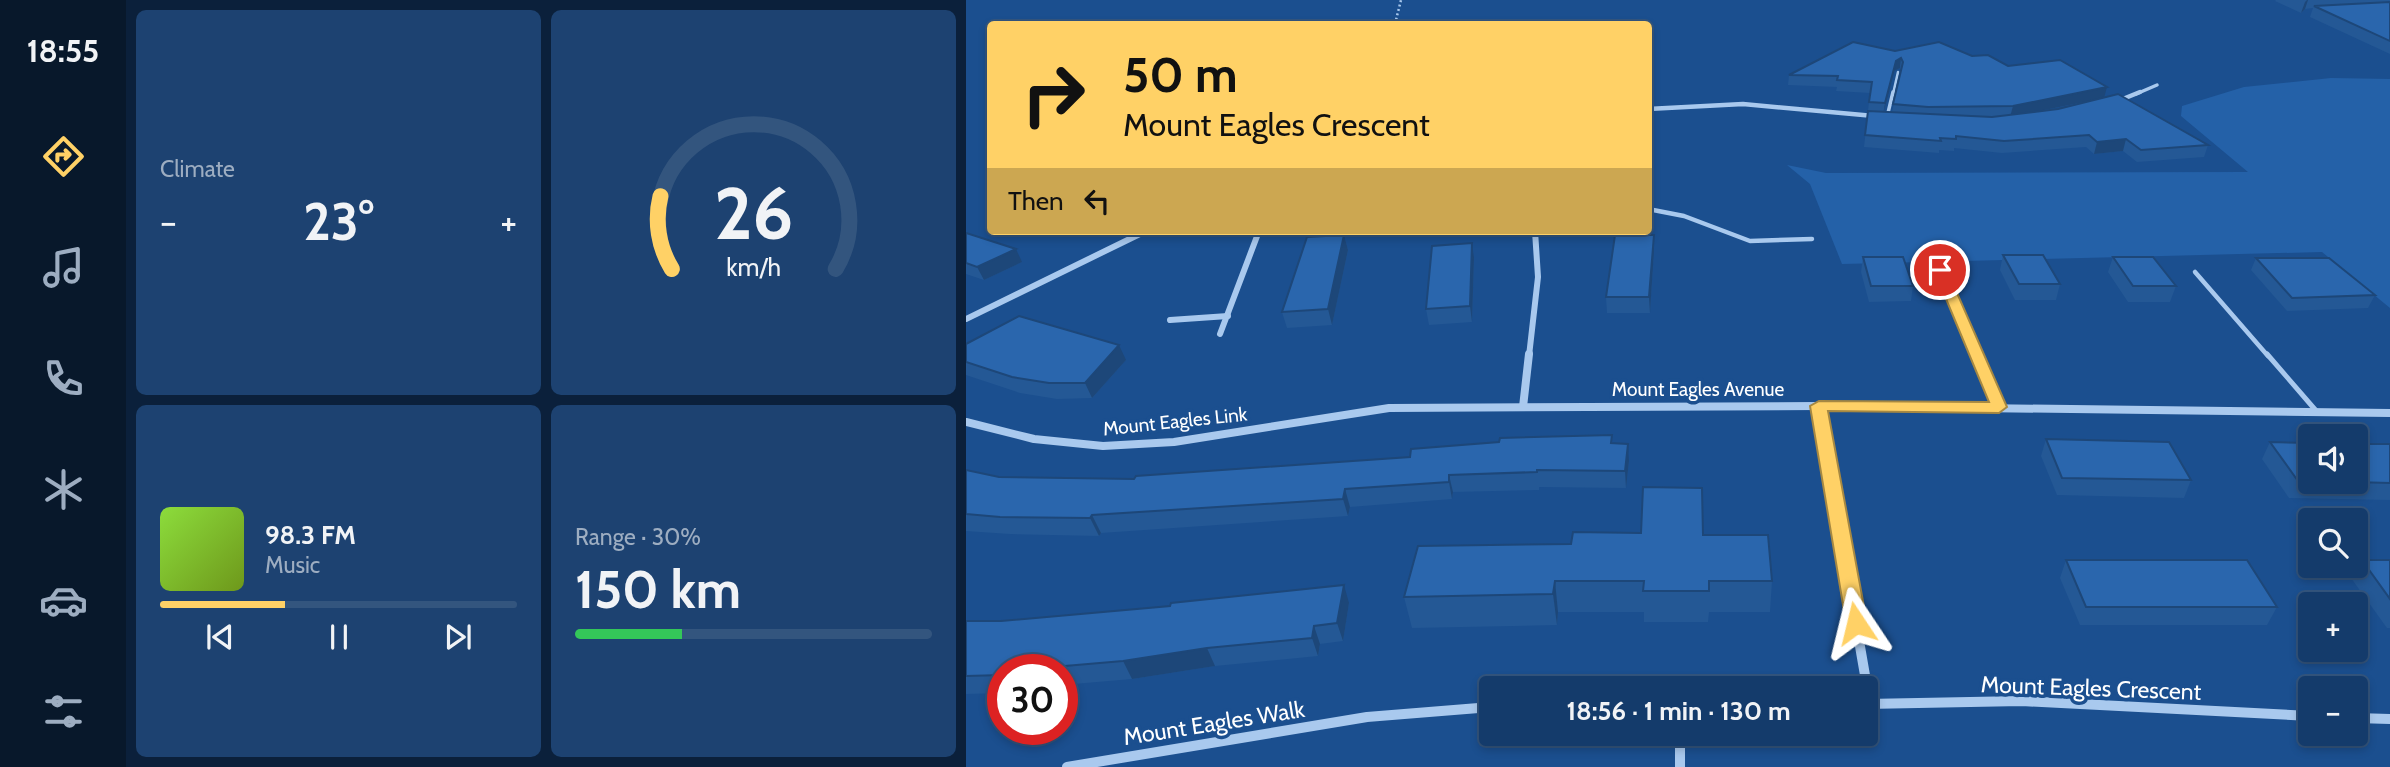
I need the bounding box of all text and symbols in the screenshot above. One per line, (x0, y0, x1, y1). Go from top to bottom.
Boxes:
text: 18:55 (27, 31, 99, 70)
text: 50 m (1123, 45, 1238, 104)
icon: right (1008, 49, 1099, 140)
text: Mount Eagles Crescent (1123, 105, 1430, 144)
icon: directions (39, 132, 88, 181)
text: Climate (160, 155, 235, 183)
text: 26 (714, 169, 793, 257)
icon: left (1078, 182, 1116, 220)
text: Then (1008, 185, 1064, 217)
text: 23° (303, 190, 374, 253)
text: − (160, 198, 177, 245)
text: + (500, 198, 517, 245)
pin (1910, 240, 1970, 300)
icon: music (39, 243, 88, 292)
text: km/h (726, 251, 781, 281)
icon: arrive (1921, 251, 1959, 289)
icon: phone (39, 354, 88, 403)
street label: Mount Eagles Avenue (1612, 378, 1784, 401)
street label: Mount Eagles Link (1102, 402, 1249, 441)
map controls (2298, 424, 2368, 746)
button: sound (2298, 424, 2368, 494)
icon: climate (39, 465, 88, 514)
button: search (2298, 508, 2368, 578)
text: 98.3 FM (265, 519, 356, 551)
text: Range · 30% (575, 523, 701, 551)
text: Music (265, 551, 320, 579)
text: 150 km (575, 558, 741, 621)
icon: car (39, 576, 88, 625)
position arrow (1819, 586, 1893, 660)
button: + (2298, 592, 2368, 662)
icon: previous (201, 618, 239, 656)
icon: pause (320, 618, 358, 656)
icon: next (439, 618, 477, 656)
speed limit sign: 30 (987, 654, 1078, 745)
street label: Mount Eagles Crescent (1980, 670, 2202, 706)
button: − (2298, 676, 2368, 746)
icon: filters (39, 687, 88, 736)
street label: Mount Eagles Walk (1121, 695, 1307, 751)
text: 18:56 · 1 min · 130 m (1566, 695, 1791, 727)

